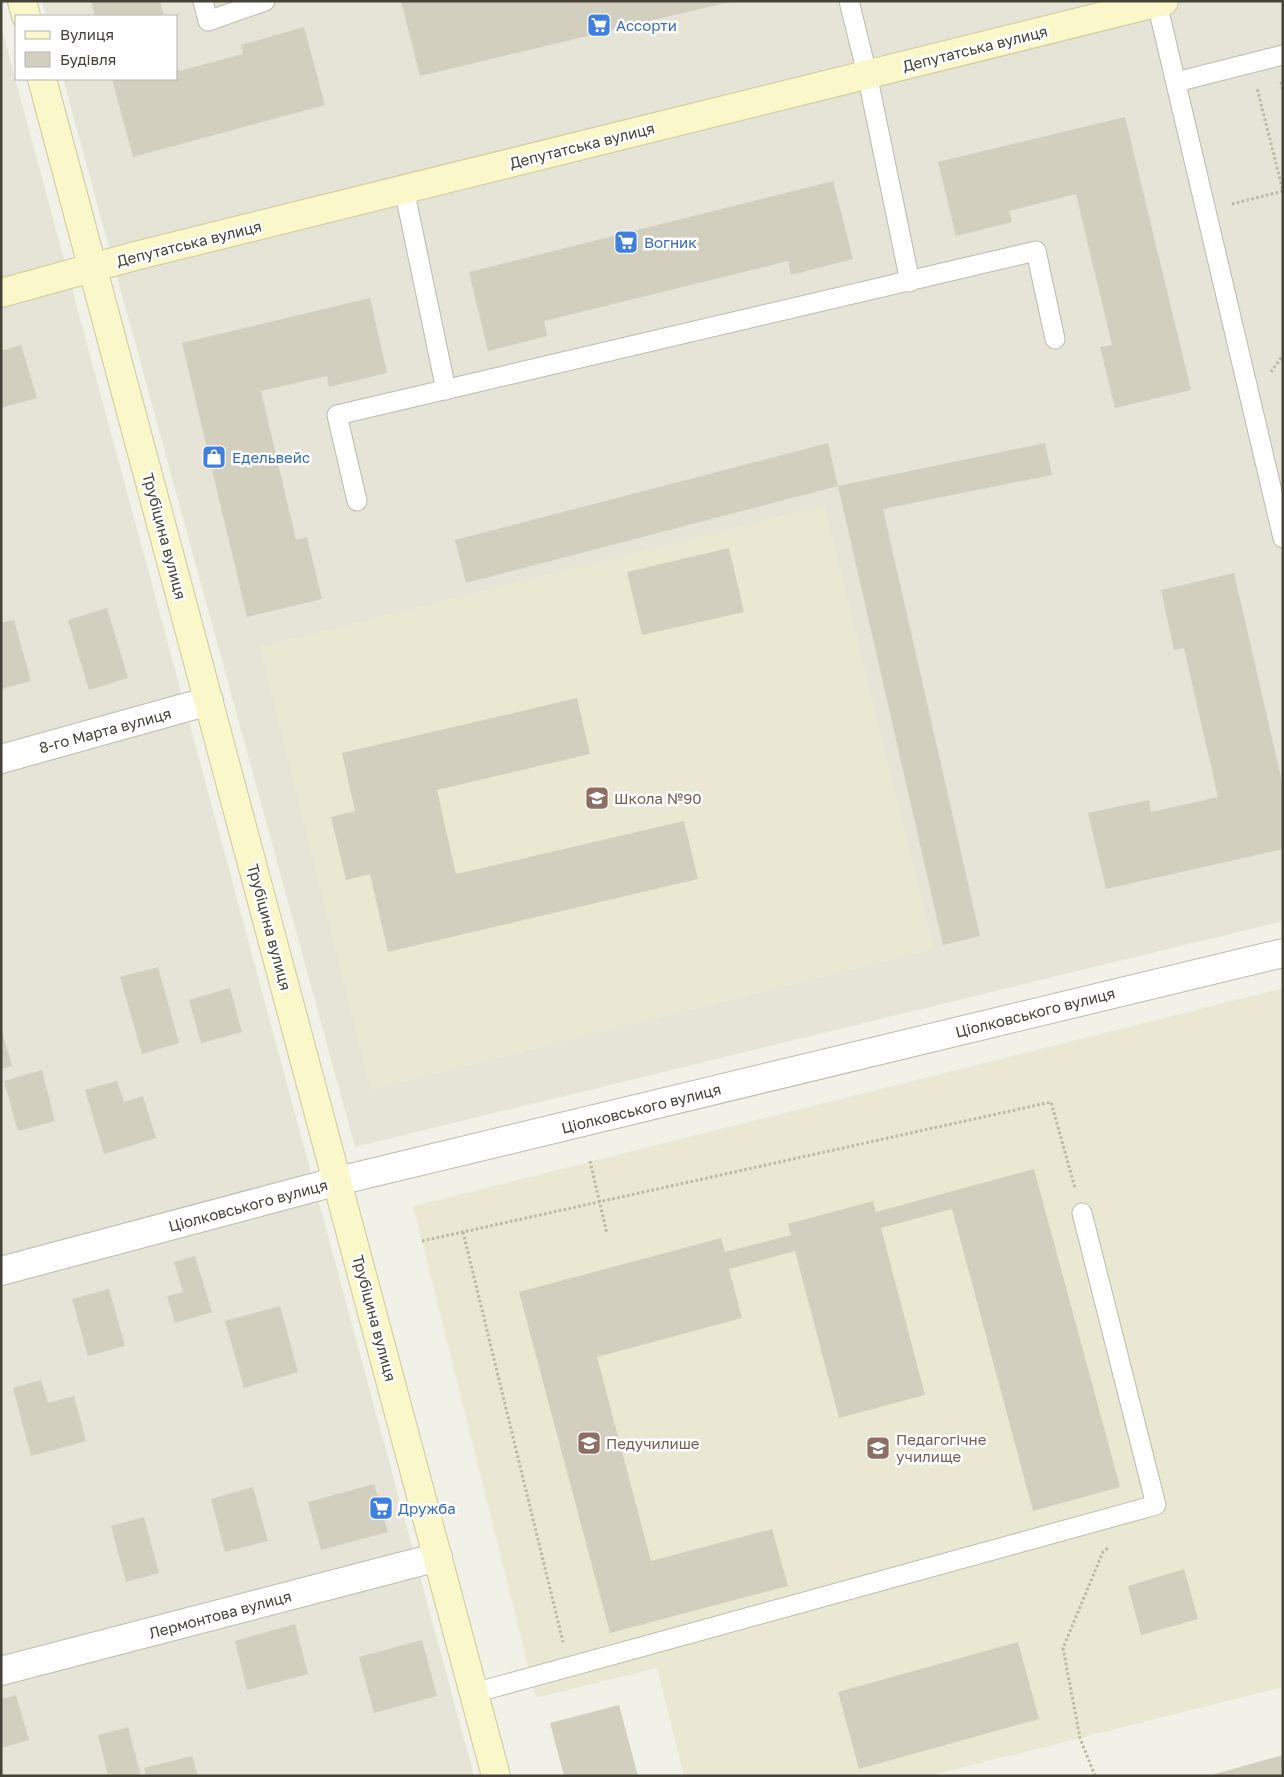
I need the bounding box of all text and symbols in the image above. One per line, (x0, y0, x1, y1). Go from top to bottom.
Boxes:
supermarket icon: Ассорти (586, 12, 612, 38)
legend (15, 15, 178, 80)
place label: Ассорти (616, 16, 677, 34)
street label: Депутатська вулиця (901, 21, 1049, 75)
text: Вулиця (60, 25, 114, 43)
text: Будівля (60, 50, 116, 68)
street label: Депутатська вулиця (508, 118, 656, 172)
street label: Депутатська вулиця (115, 216, 263, 270)
supermarket icon: Вогник (613, 229, 639, 255)
place label: Вогник (644, 233, 697, 251)
shop icon: Едельвейс (201, 444, 227, 470)
place label: Едельвейс (232, 448, 310, 466)
street label: Трубіцина вулиця (139, 471, 191, 601)
street label: 8-го Марта вулиця (37, 704, 173, 756)
school or university icon: Школа №90 (584, 785, 610, 811)
place label: Школа №90 (614, 789, 702, 807)
street label: Трубіцина вулиця (244, 862, 296, 992)
street label: Ціолковського вулиця (953, 983, 1117, 1041)
street label: Ціолковського вулиця (559, 1079, 723, 1137)
street label: Ціолковського вулиця (166, 1175, 330, 1235)
street label: Трубіцина вулиця (349, 1253, 401, 1383)
school or university icon: Педучилише (576, 1430, 602, 1456)
place label: Педагогічне училище (896, 1430, 987, 1465)
place label: Педучилише (606, 1434, 700, 1452)
school or university icon: Педагогічне училище (865, 1435, 891, 1461)
supermarket icon: Дружба (368, 1495, 394, 1521)
place label: Дружба (398, 1499, 456, 1517)
street label: Лермонтова вулиця (147, 1586, 293, 1642)

